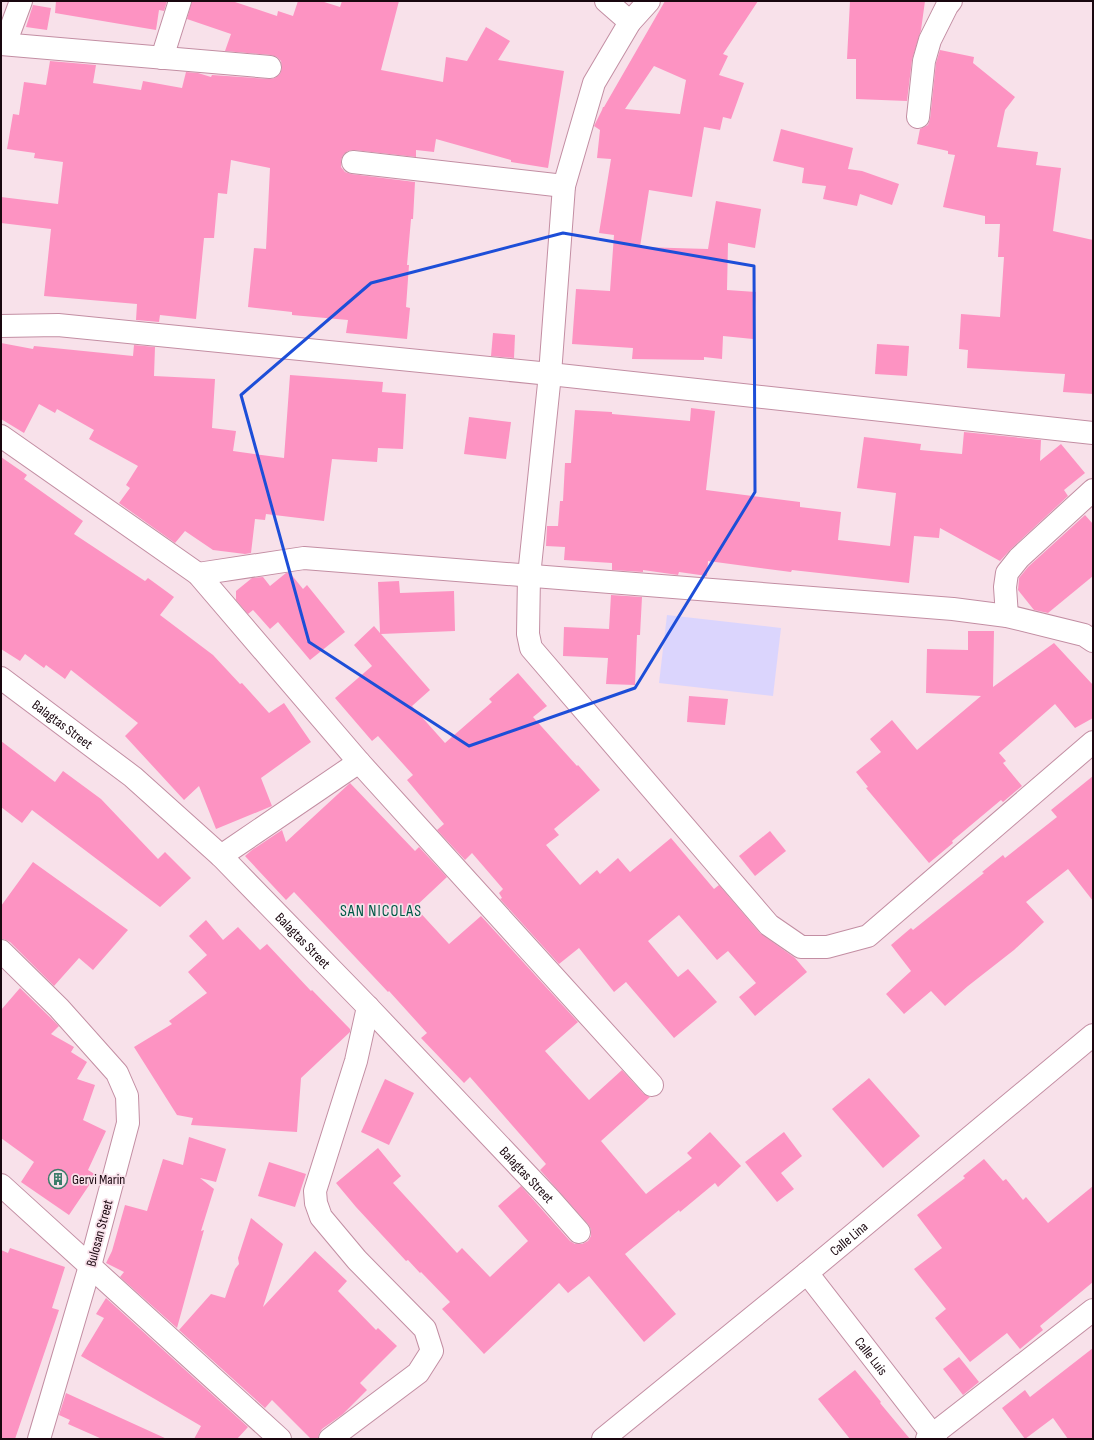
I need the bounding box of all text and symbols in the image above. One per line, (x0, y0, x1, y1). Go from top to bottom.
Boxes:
street label: Balagtas Street (29, 696, 96, 753)
district label: SAN NICOLAS (340, 902, 422, 921)
street label: Balagtas Street (272, 909, 334, 972)
street label: Balagtas Street (496, 1143, 557, 1207)
building icon: Gervi Marin (47, 1168, 69, 1190)
place label: Gervi Marin (72, 1171, 125, 1188)
street label: Bulosan Street (82, 1198, 117, 1268)
street label: Calle Lina (826, 1218, 871, 1260)
street label: Calle Luis (851, 1334, 891, 1379)

